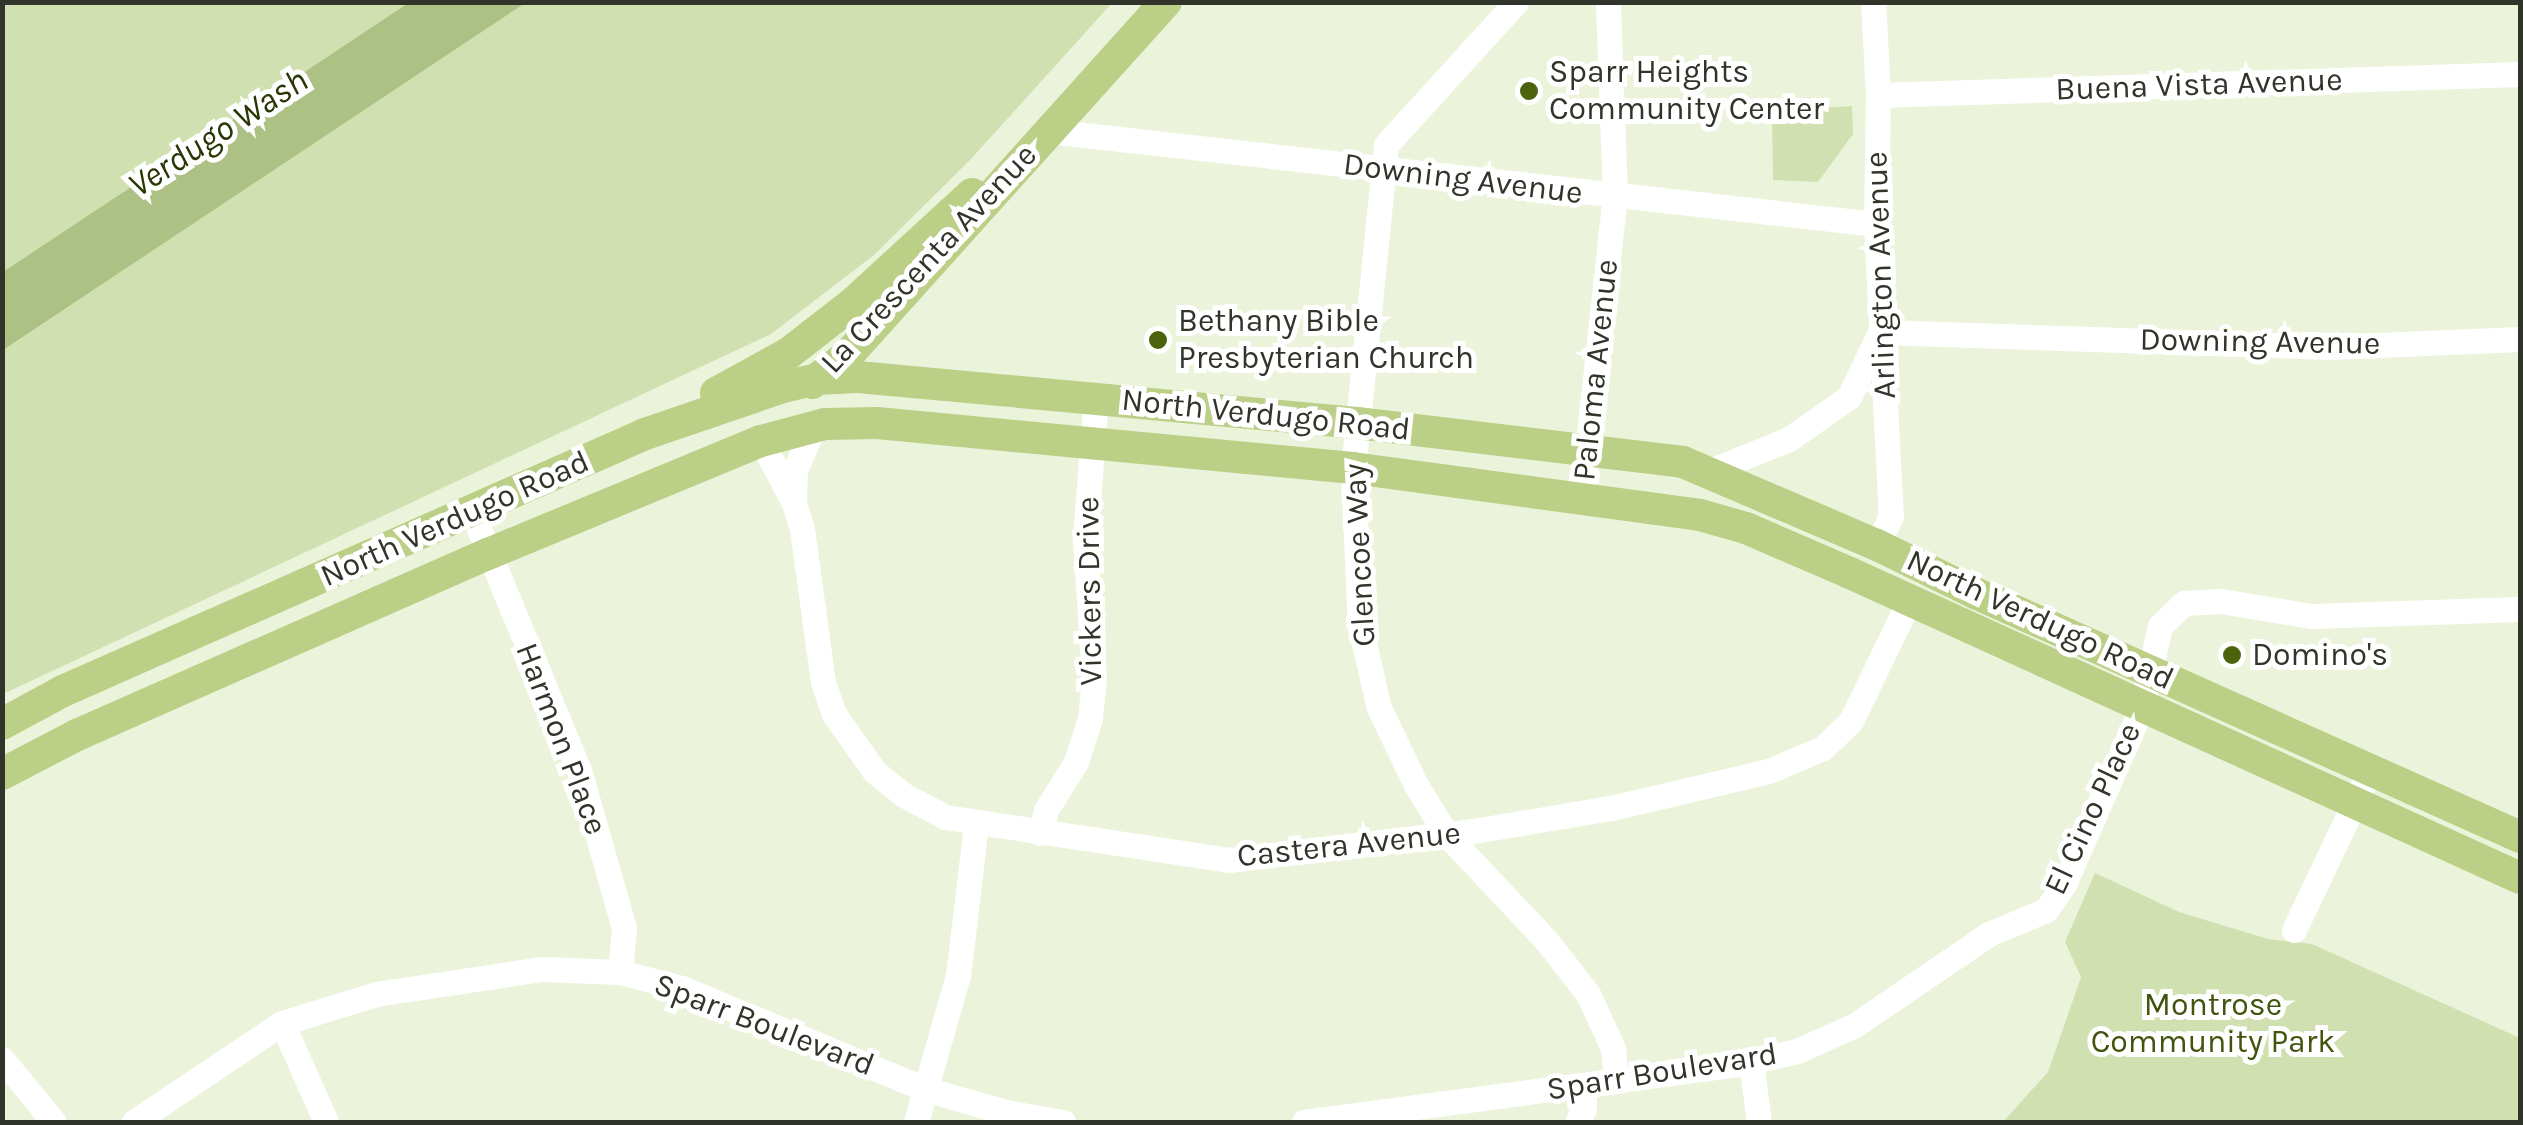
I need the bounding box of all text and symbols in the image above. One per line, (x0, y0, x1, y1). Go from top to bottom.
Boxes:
place label: Sparr Heights Community Center (1549, 54, 1824, 129)
water label: Verdugo Wash (120, 59, 316, 207)
street label: Buena Vista Avenue (2055, 61, 2343, 109)
marker: Sparr Heights Community Center (1518, 80, 1540, 102)
street label: La Crescenta Avenue (813, 136, 1045, 382)
street label: Downing Avenue (1341, 145, 1585, 213)
street label: Arlington Avenue (1857, 151, 1905, 399)
street label: Paloma Avenue (1565, 257, 1627, 483)
place label: Bethany Bible Presbyterian Church (1178, 303, 1474, 378)
street label: Downing Avenue (2139, 321, 2381, 363)
marker: Bethany Bible Presbyterian Church (1147, 329, 1169, 351)
street label: North Verdugo Road (1120, 381, 1412, 449)
street label: North Verdugo Road (315, 442, 595, 596)
street label: Glencoe Way (1336, 462, 1384, 648)
street label: Vickers Drive (1069, 496, 1111, 686)
street label: North Verdugo Road (1900, 541, 2180, 699)
place label: Domino's (2252, 636, 2388, 674)
street label: Harmon Place (507, 638, 615, 840)
marker: Domino's (2221, 644, 2243, 666)
street label: El Cino Place (2036, 717, 2150, 901)
street label: Castera Avenue (1235, 814, 1463, 876)
street label: Sparr Boulevard (648, 965, 880, 1085)
park label: Montrose Community Park (2091, 987, 2335, 1062)
street label: Sparr Boulevard (1544, 1035, 1780, 1109)

